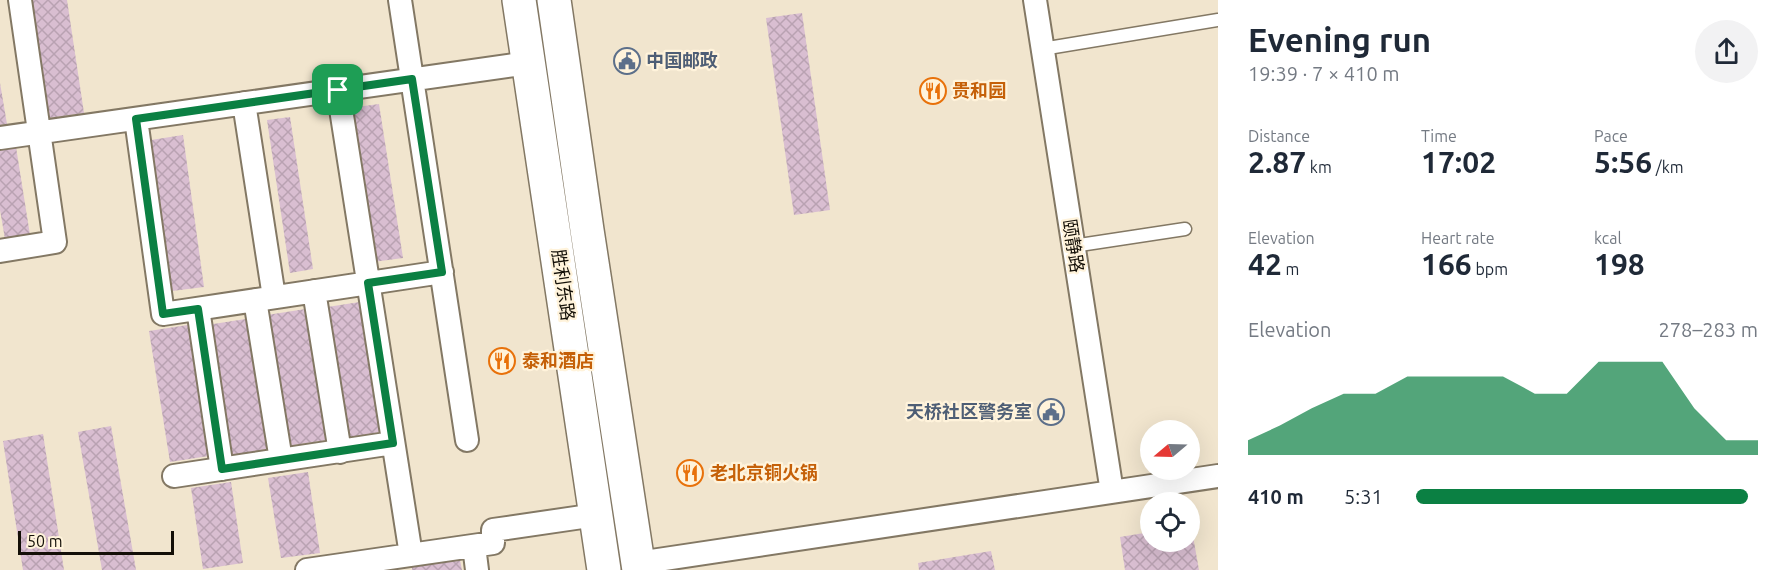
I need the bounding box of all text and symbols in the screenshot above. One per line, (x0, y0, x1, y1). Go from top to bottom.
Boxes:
button: share (1695, 20, 1758, 83)
text: Evening run (1248, 21, 1431, 58)
public building icon: 中国邮政 (612, 46, 642, 76)
place label: 中国邮政 (646, 50, 718, 70)
text: 19:39 · 7 × 410 m (1248, 62, 1400, 85)
pin (312, 64, 363, 115)
icon: arrive (321, 73, 354, 106)
restaurant icon: 贵和园 (918, 76, 948, 106)
place label: 贵和园 (952, 80, 1006, 100)
text: Distance (1248, 127, 1310, 145)
text: Time (1421, 127, 1457, 145)
text: Pace (1594, 127, 1628, 145)
text: 2.87 (1248, 145, 1306, 179)
text: 17:02 (1421, 145, 1496, 179)
text: 5:56 (1594, 145, 1652, 179)
text: km (1306, 158, 1332, 176)
text: /km (1652, 158, 1684, 176)
street label: 颐静路 (1060, 218, 1088, 274)
text: Elevation (1248, 229, 1315, 247)
text: Heart rate (1421, 229, 1495, 247)
text: kcal (1594, 229, 1622, 247)
text: 42 (1248, 247, 1282, 281)
text: 166 (1421, 247, 1472, 281)
text: 198 (1594, 247, 1645, 281)
street label: 胜利东路 (549, 248, 579, 322)
text: m (1282, 260, 1299, 278)
text: bpm (1472, 260, 1508, 278)
text: Elevation (1248, 318, 1331, 341)
text: 278–283 m (1659, 318, 1758, 341)
restaurant icon: 泰和酒店 (487, 346, 517, 376)
place label: 泰和酒店 (522, 350, 594, 370)
public building icon: 天桥社区警务室 (1036, 397, 1066, 427)
place label: 天桥社区警务室 (906, 401, 1032, 421)
north arrow (1140, 420, 1200, 480)
map controls (1140, 420, 1200, 552)
restaurant icon: 老北京铜火锅 (675, 458, 705, 488)
place label: 老北京铜火锅 (710, 462, 818, 482)
text: 410 m (1248, 485, 1304, 508)
text: 5:31 (1344, 485, 1383, 508)
button: locate (1140, 492, 1200, 552)
scale bar (18, 528, 174, 556)
text: 50 m (27, 532, 63, 550)

